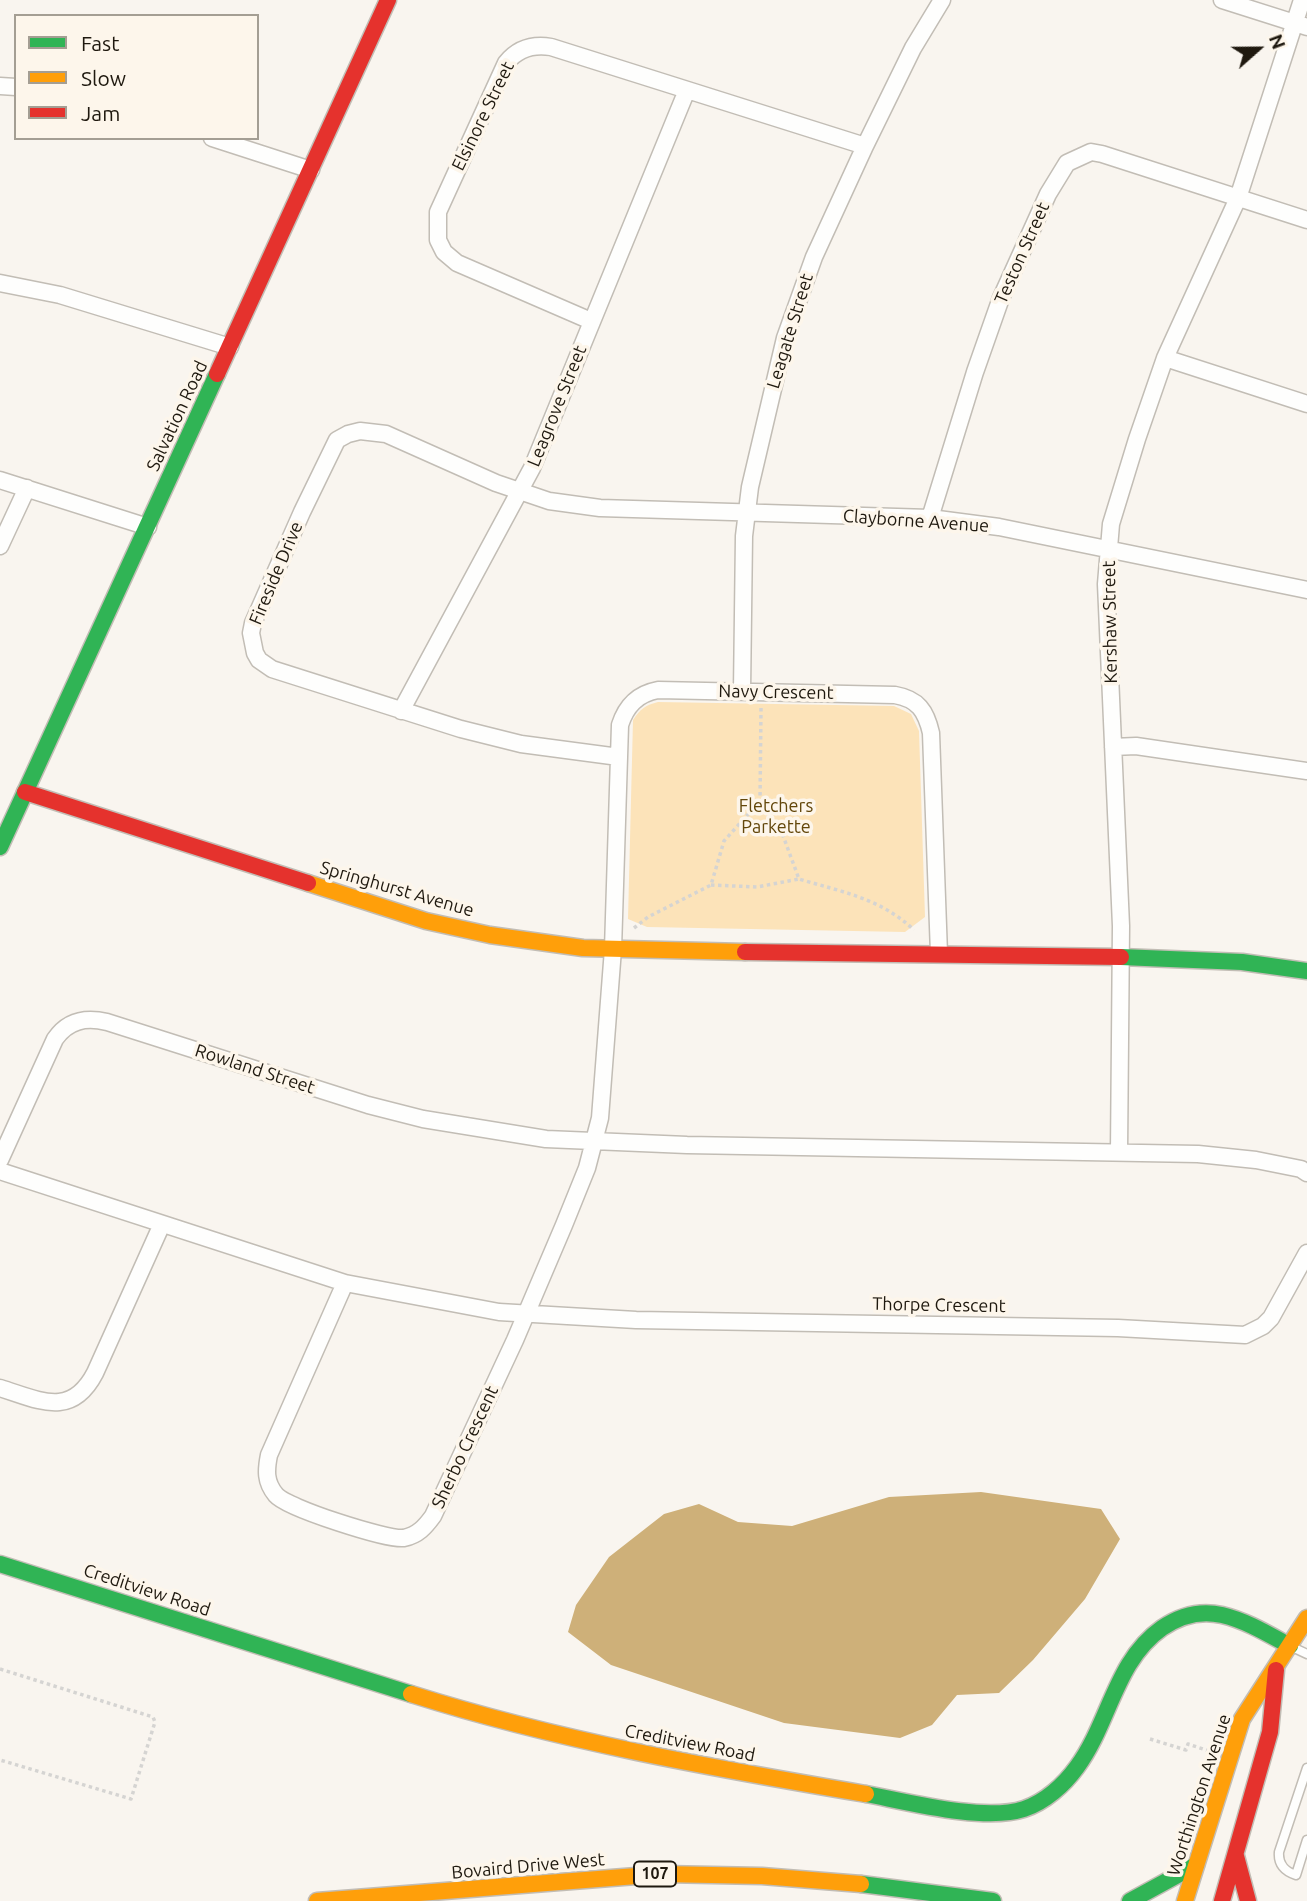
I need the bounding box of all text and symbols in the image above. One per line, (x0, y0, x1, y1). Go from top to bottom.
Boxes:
legend (14, 14, 259, 140)
north arrow (1223, 14, 1293, 84)
text: Fast (81, 31, 119, 55)
text: N (1265, 31, 1290, 52)
street label: Elsinore Street (447, 58, 519, 174)
text: Slow (81, 66, 126, 90)
text: Jam (81, 101, 120, 125)
street label: Teston Street (990, 199, 1054, 307)
street label: Leagate Street (762, 271, 818, 391)
street label: Leagrove Street (523, 342, 591, 470)
street label: Salvation Road (142, 357, 212, 475)
street label: Clayborne Avenue (842, 505, 990, 537)
street label: Fireside Drive (245, 518, 307, 628)
street label: Kershaw Street (1098, 560, 1122, 684)
street label: Navy Crescent (718, 680, 834, 704)
park label: Fletchers Parkette (739, 795, 813, 838)
street label: Springhurst Avenue (318, 857, 476, 921)
street label: Rowland Street (192, 1039, 318, 1099)
street label: Thorpe Crescent (872, 1293, 1006, 1317)
street label: Sherbo Crescent (427, 1382, 503, 1512)
street label: Creditview Road (81, 1559, 213, 1621)
street label: Worthington Avenue (1163, 1711, 1235, 1879)
street label: Creditview Road (623, 1720, 757, 1766)
street label: Bovaird Drive West (451, 1849, 605, 1883)
road number: 107 (634, 1862, 676, 1886)

